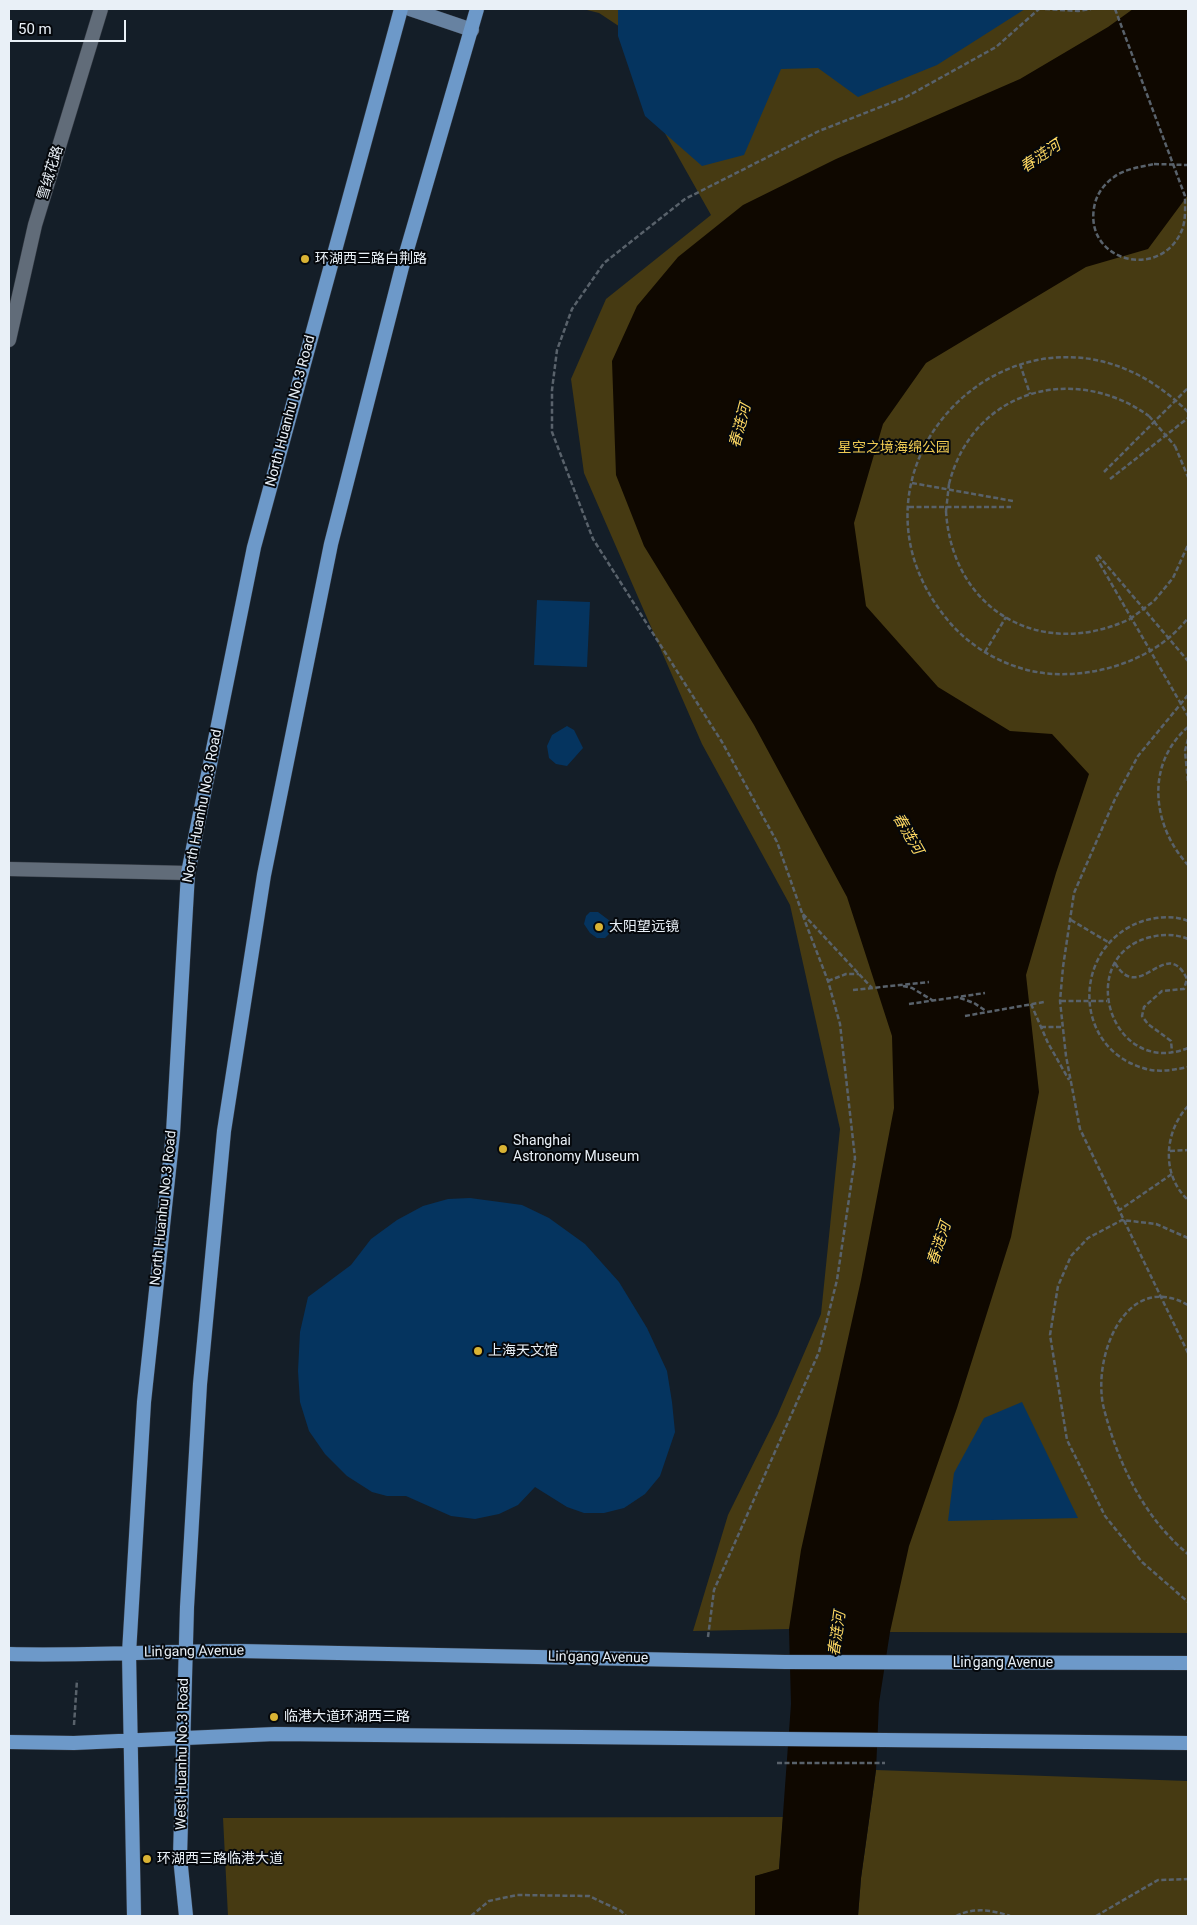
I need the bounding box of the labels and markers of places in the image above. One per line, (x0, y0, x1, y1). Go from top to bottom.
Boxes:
place label: 环湖西三路白荆路 (315, 251, 427, 267)
marker: 环湖西三路白荆路 (299, 253, 311, 265)
place label: 太阳望远镜 (609, 919, 679, 935)
marker: 太阳望远镜 (593, 921, 605, 933)
place label: Shanghai Astronomy Museum (513, 1133, 639, 1166)
marker: Shanghai Astronomy Museum (497, 1143, 509, 1155)
place label: 上海天文馆 (488, 1343, 558, 1359)
marker: 上海天文馆 (472, 1345, 484, 1357)
place label: 临港大道环湖西三路 (284, 1709, 410, 1725)
marker: 临港大道环湖西三路 (268, 1711, 280, 1723)
place label: 环湖西三路临港大道 (157, 1851, 283, 1867)
marker: 环湖西三路临港大道 (141, 1853, 153, 1865)

